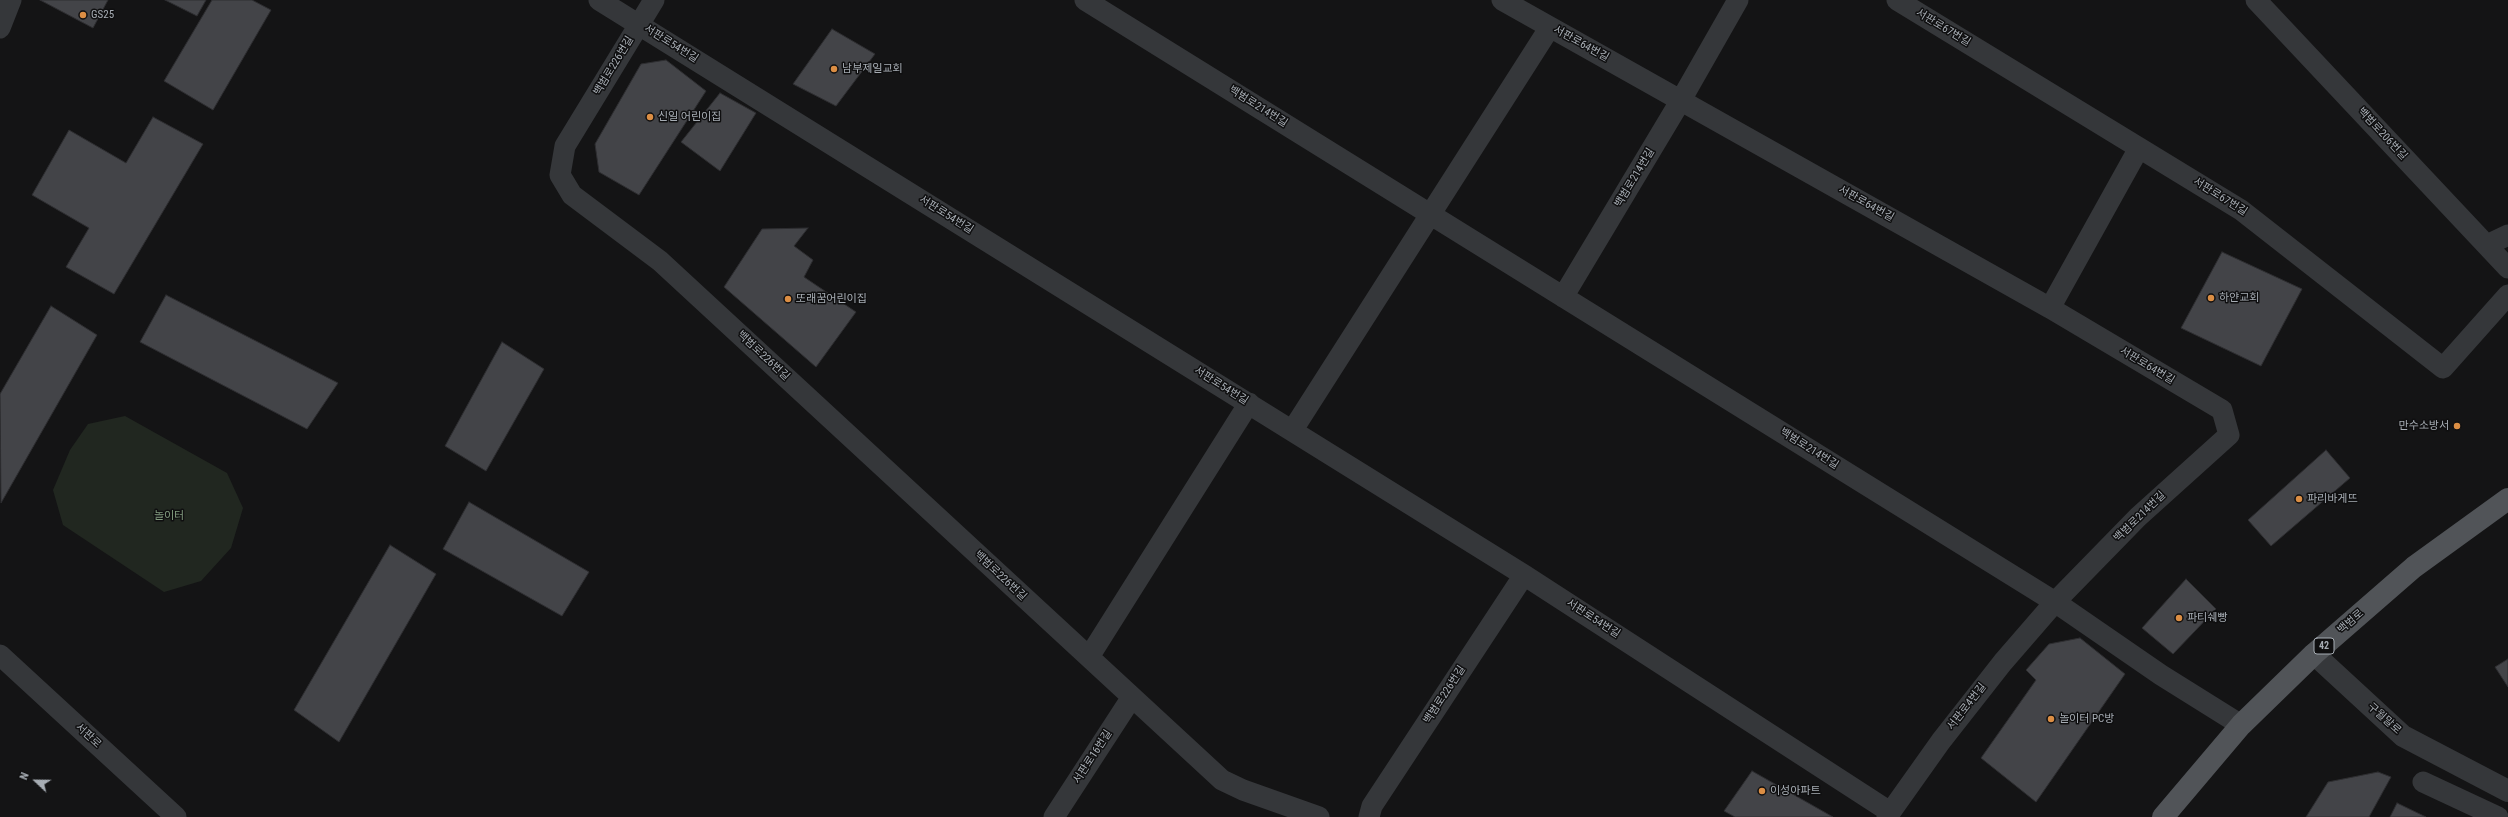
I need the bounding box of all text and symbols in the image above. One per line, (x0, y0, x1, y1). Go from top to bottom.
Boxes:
street label: 서판로67번길 (1913, 7, 1973, 49)
place label: GS25 (91, 8, 114, 22)
marker: GS25 (78, 10, 88, 20)
street label: 서판로54번길 (641, 22, 701, 66)
street label: 서판로64번길 (1551, 23, 1611, 65)
street label: 백범로226번길 (591, 34, 637, 98)
place label: 남부제일교회 (842, 62, 903, 76)
marker: 남부제일교회 (829, 64, 839, 74)
street label: 백범로214번길 (1226, 84, 1290, 130)
street label: 백범로206번길 (2354, 105, 2410, 163)
place label: 신일 어린이집 (658, 110, 721, 124)
marker: 신일 어린이집 (645, 112, 655, 122)
street label: 백범로214번길 (1612, 146, 1658, 210)
street label: 서판로67번길 (2190, 175, 2250, 219)
street label: 서판로64번길 (1836, 183, 1896, 225)
street label: 서판로54번길 (916, 193, 976, 237)
place label: 하얀교회 (2219, 291, 2259, 305)
place label: 또래꿈어린이집 (796, 292, 867, 306)
marker: 하얀교회 (2206, 293, 2216, 303)
marker: 또래꿈어린이집 (783, 294, 793, 304)
street label: 백범로226번길 (734, 328, 792, 384)
street label: 서판로64번길 (2117, 345, 2177, 387)
street label: 서판로54번길 (1191, 364, 1251, 408)
place label: 만수소방서 (2398, 419, 2449, 433)
marker: 만수소방서 (2452, 421, 2462, 431)
street label: 백범로214번길 (1777, 426, 1841, 472)
street label: 백범로214번길 (2111, 489, 2169, 545)
place label: 파리바게뜨 (2307, 492, 2358, 506)
marker: 파리바게뜨 (2294, 494, 2304, 504)
park label: 놀이터 (154, 509, 184, 523)
street label: 백범로226번길 (971, 548, 1029, 604)
street label: 서판로54번길 (1564, 597, 1622, 641)
street label: 백범로 (2335, 607, 2367, 637)
place label: 파티쉐빵 (2187, 611, 2227, 625)
marker: 파티쉐빵 (2174, 613, 2184, 623)
road number: 42 (2314, 638, 2334, 654)
street label: 백범로226번길 (1421, 663, 1469, 727)
street label: 서판로4번길 (1945, 681, 1989, 733)
street label: 구월말로 (2365, 701, 2403, 737)
place label: 놀이터 PC방 (2059, 712, 2114, 726)
marker: 놀이터 PC방 (2046, 714, 2056, 724)
street label: 서판로 (72, 721, 104, 751)
street label: 서판로16번길 (1071, 728, 1115, 786)
north arrow (16, 761, 56, 801)
text: N (17, 771, 32, 782)
place label: 이성아파트 (1770, 784, 1821, 798)
marker: 이성아파트 (1757, 786, 1767, 796)

